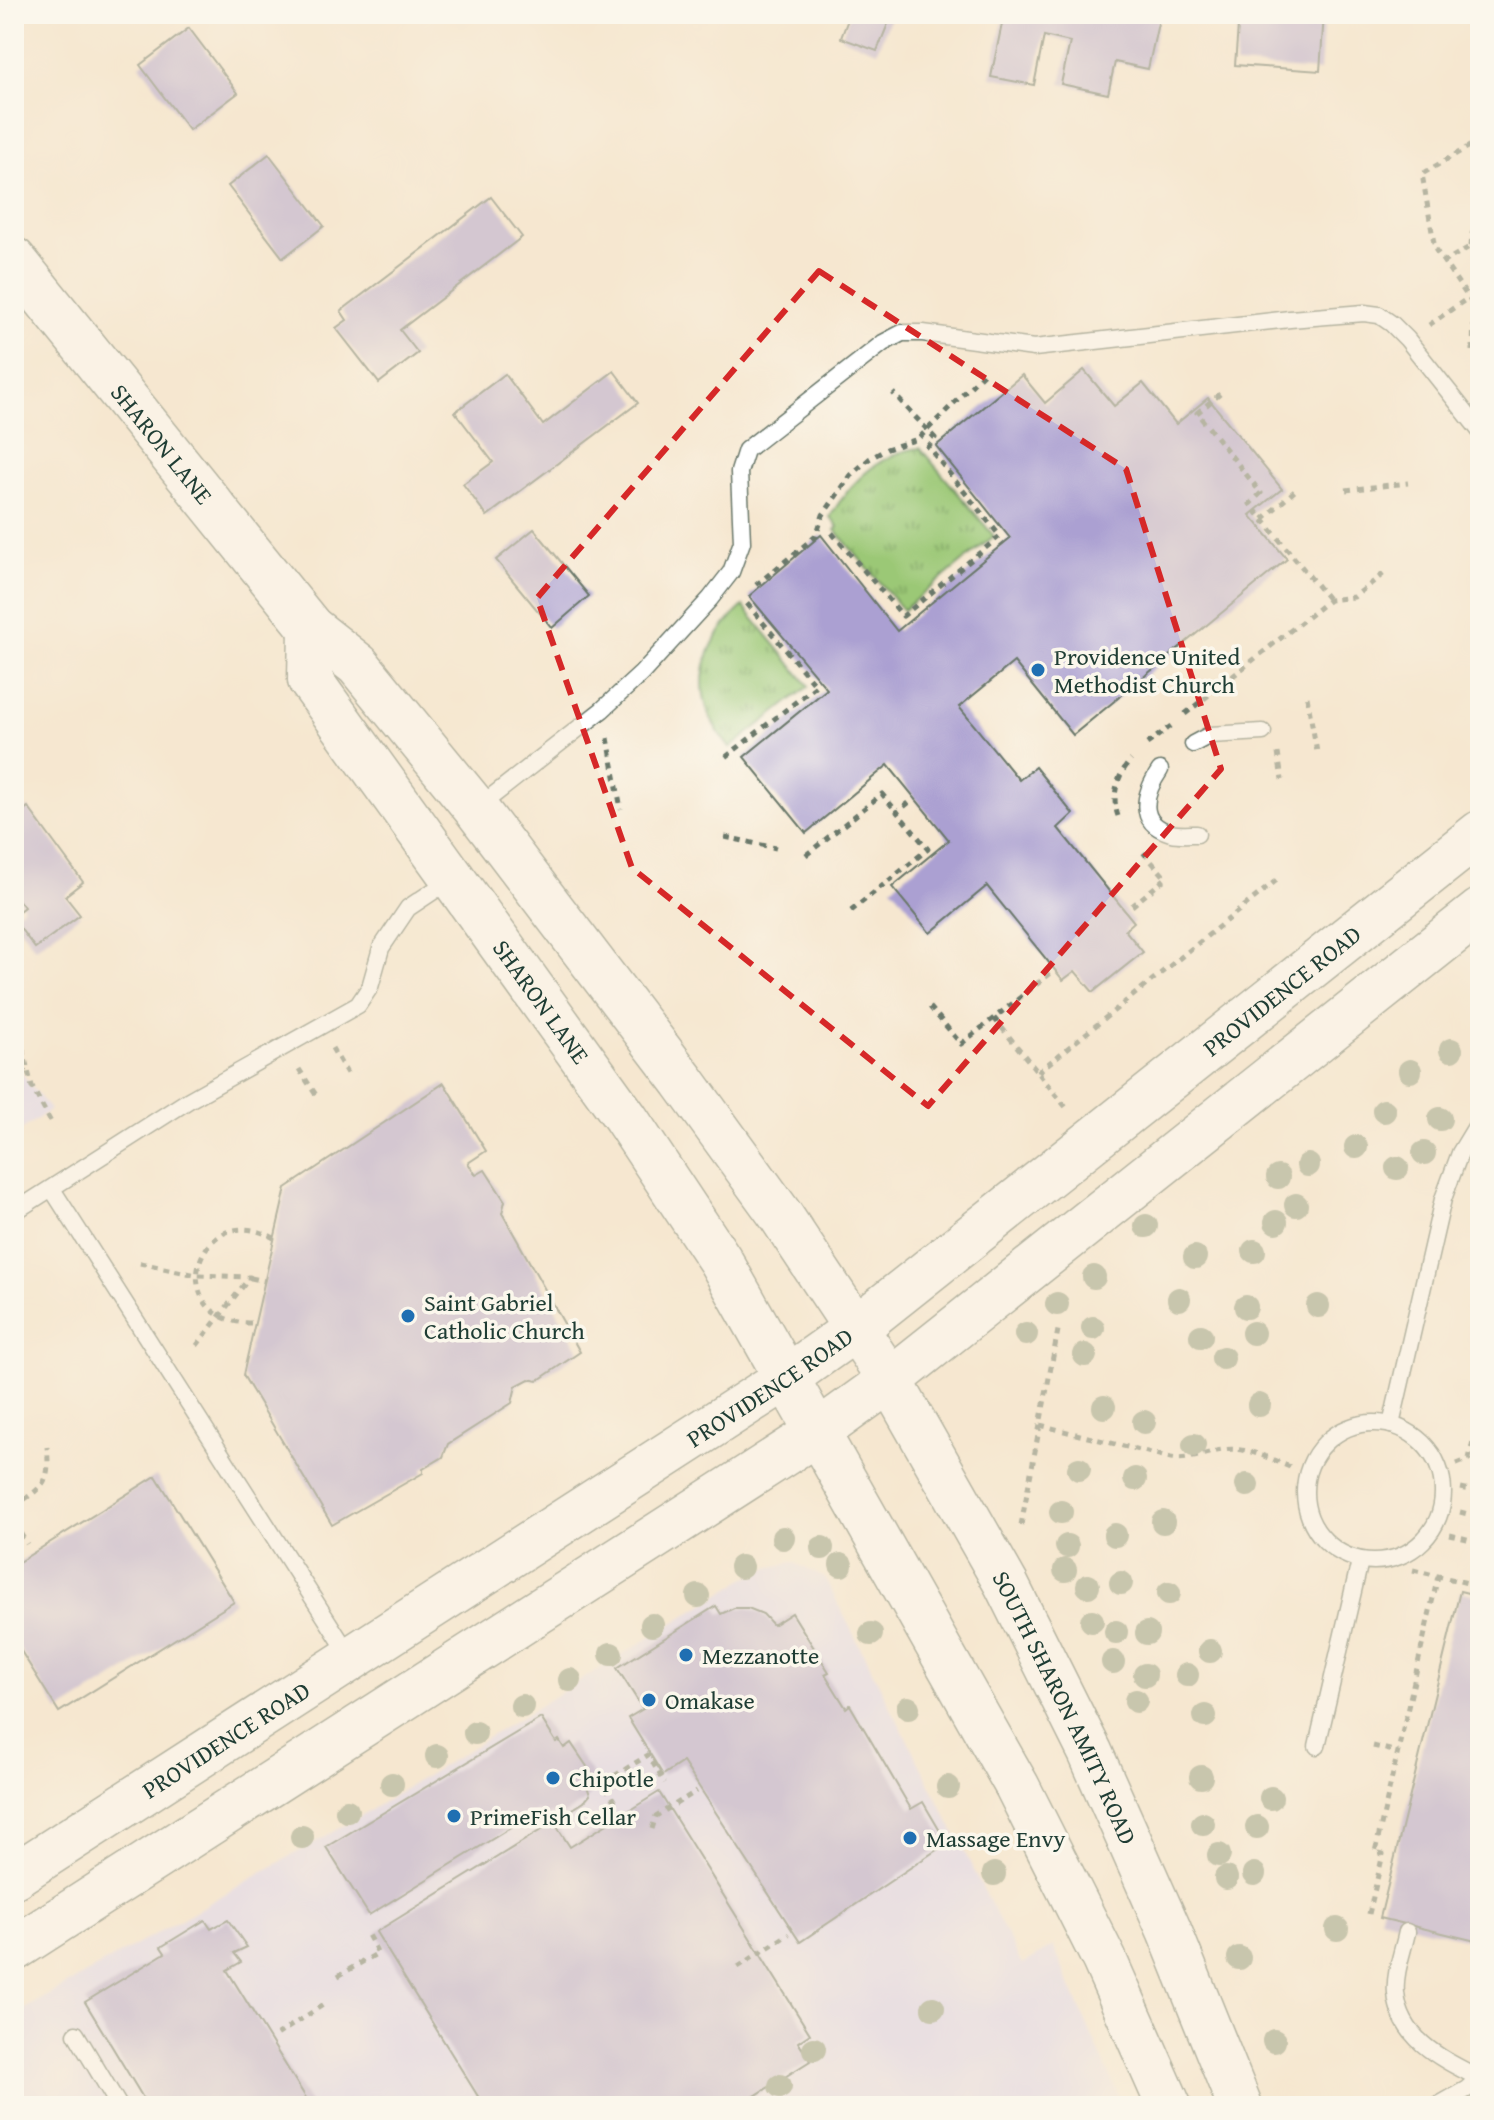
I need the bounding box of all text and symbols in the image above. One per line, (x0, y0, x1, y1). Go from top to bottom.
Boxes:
street label: SHARON LANE (103, 376, 222, 511)
place label: Providence United Methodist Church (1054, 639, 1240, 702)
marker: Providence United Methodist Church (1029, 661, 1047, 679)
street label: PROVIDENCE ROAD (1195, 917, 1368, 1064)
street label: SHARON LANE (485, 932, 598, 1071)
place label: Saint Gabriel Catholic Church (424, 1285, 585, 1348)
marker: Saint Gabriel Catholic Church (399, 1307, 417, 1325)
street label: PROVIDENCE ROAD (680, 1319, 860, 1455)
street label: SOUTH SHARON AMITY ROAD (984, 1564, 1146, 1850)
place label: Mezzanotte (702, 1638, 819, 1673)
marker: Mezzanotte (677, 1646, 695, 1664)
street label: PROVIDENCE ROAD (135, 1672, 317, 1807)
place label: Omakase (665, 1683, 755, 1718)
marker: Omakase (640, 1691, 658, 1709)
place label: Chipotle (569, 1761, 654, 1796)
marker: Chipotle (544, 1769, 562, 1787)
place label: PrimeFish Cellar (470, 1799, 636, 1834)
marker: PrimeFish Cellar (445, 1807, 463, 1825)
place label: Massage Envy (926, 1821, 1065, 1856)
marker: Massage Envy (901, 1829, 919, 1847)

